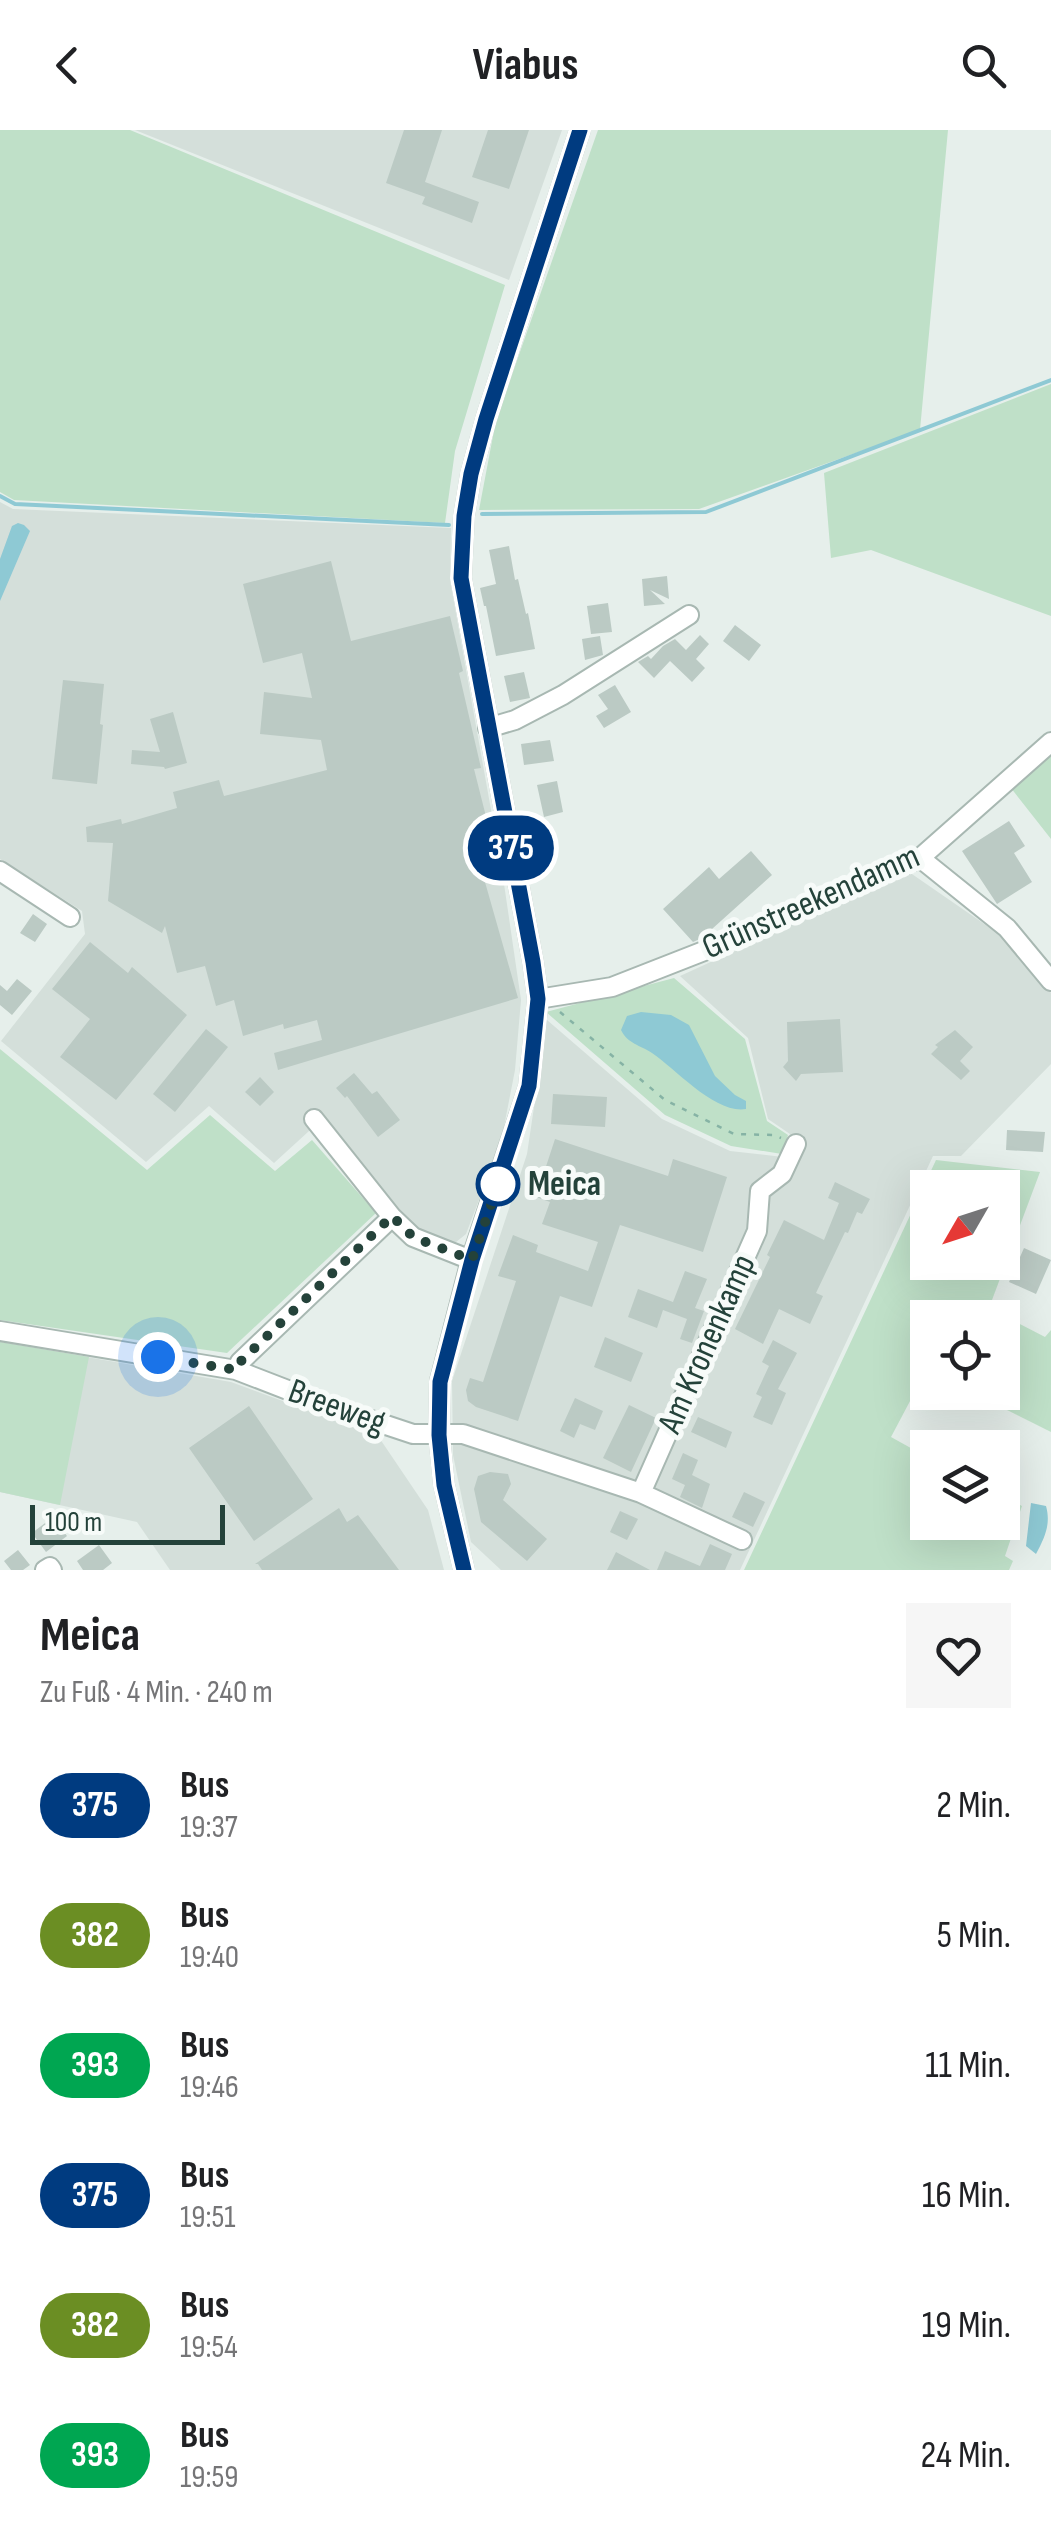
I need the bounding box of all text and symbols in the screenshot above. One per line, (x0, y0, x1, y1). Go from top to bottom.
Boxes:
icon: back (40, 38, 95, 93)
text: Viabus (472, 38, 579, 93)
icon: search (956, 38, 1011, 93)
line badge: 375 (454, 816, 568, 880)
text: 375 (488, 827, 534, 870)
street label: Grünstreekendamm (696, 835, 926, 969)
marker: Meica (477, 1163, 519, 1205)
place label: Meica (528, 1163, 601, 1206)
north arrow (910, 1170, 1020, 1280)
map controls (910, 1170, 1020, 1540)
street label: Am Kronenkamp (648, 1248, 766, 1441)
button: locate (910, 1300, 1020, 1410)
your location (133, 1332, 183, 1382)
street label: Breeweg (282, 1370, 392, 1444)
button: layers (910, 1430, 1020, 1540)
scale bar (30, 1500, 225, 1544)
text: 100 m (45, 1506, 102, 1539)
button: heart (906, 1603, 1011, 1708)
text: Meica (40, 1607, 140, 1664)
text: Zu Fuß · 4 Min. · 240 m (40, 1673, 273, 1712)
text: Bus (180, 1763, 229, 1808)
text: 2 Min. (936, 1783, 1011, 1828)
text: 375 (72, 1784, 118, 1827)
text: 19:37 (180, 1808, 238, 1847)
text: Bus (180, 1893, 229, 1938)
text: 5 Min. (937, 1913, 1011, 1958)
text: 382 (71, 1914, 119, 1957)
text: 19:40 (180, 1938, 239, 1977)
text: Bus (180, 2023, 229, 2068)
text: 11 Min. (925, 2043, 1011, 2088)
text: 393 (71, 2044, 119, 2087)
text: 19:46 (180, 2068, 239, 2107)
text: Bus (180, 2153, 229, 2198)
text: 16 Min. (922, 2173, 1011, 2218)
text: 375 (72, 2174, 118, 2217)
text: 19:51 (180, 2198, 235, 2237)
text: Bus (180, 2283, 229, 2328)
text: 19 Min. (922, 2303, 1011, 2348)
text: 382 (71, 2304, 119, 2347)
text: 19:54 (180, 2328, 238, 2367)
text: Bus (180, 2413, 229, 2458)
text: 24 Min. (921, 2433, 1011, 2478)
text: 393 (71, 2434, 119, 2477)
text: 19:59 (180, 2458, 238, 2497)

